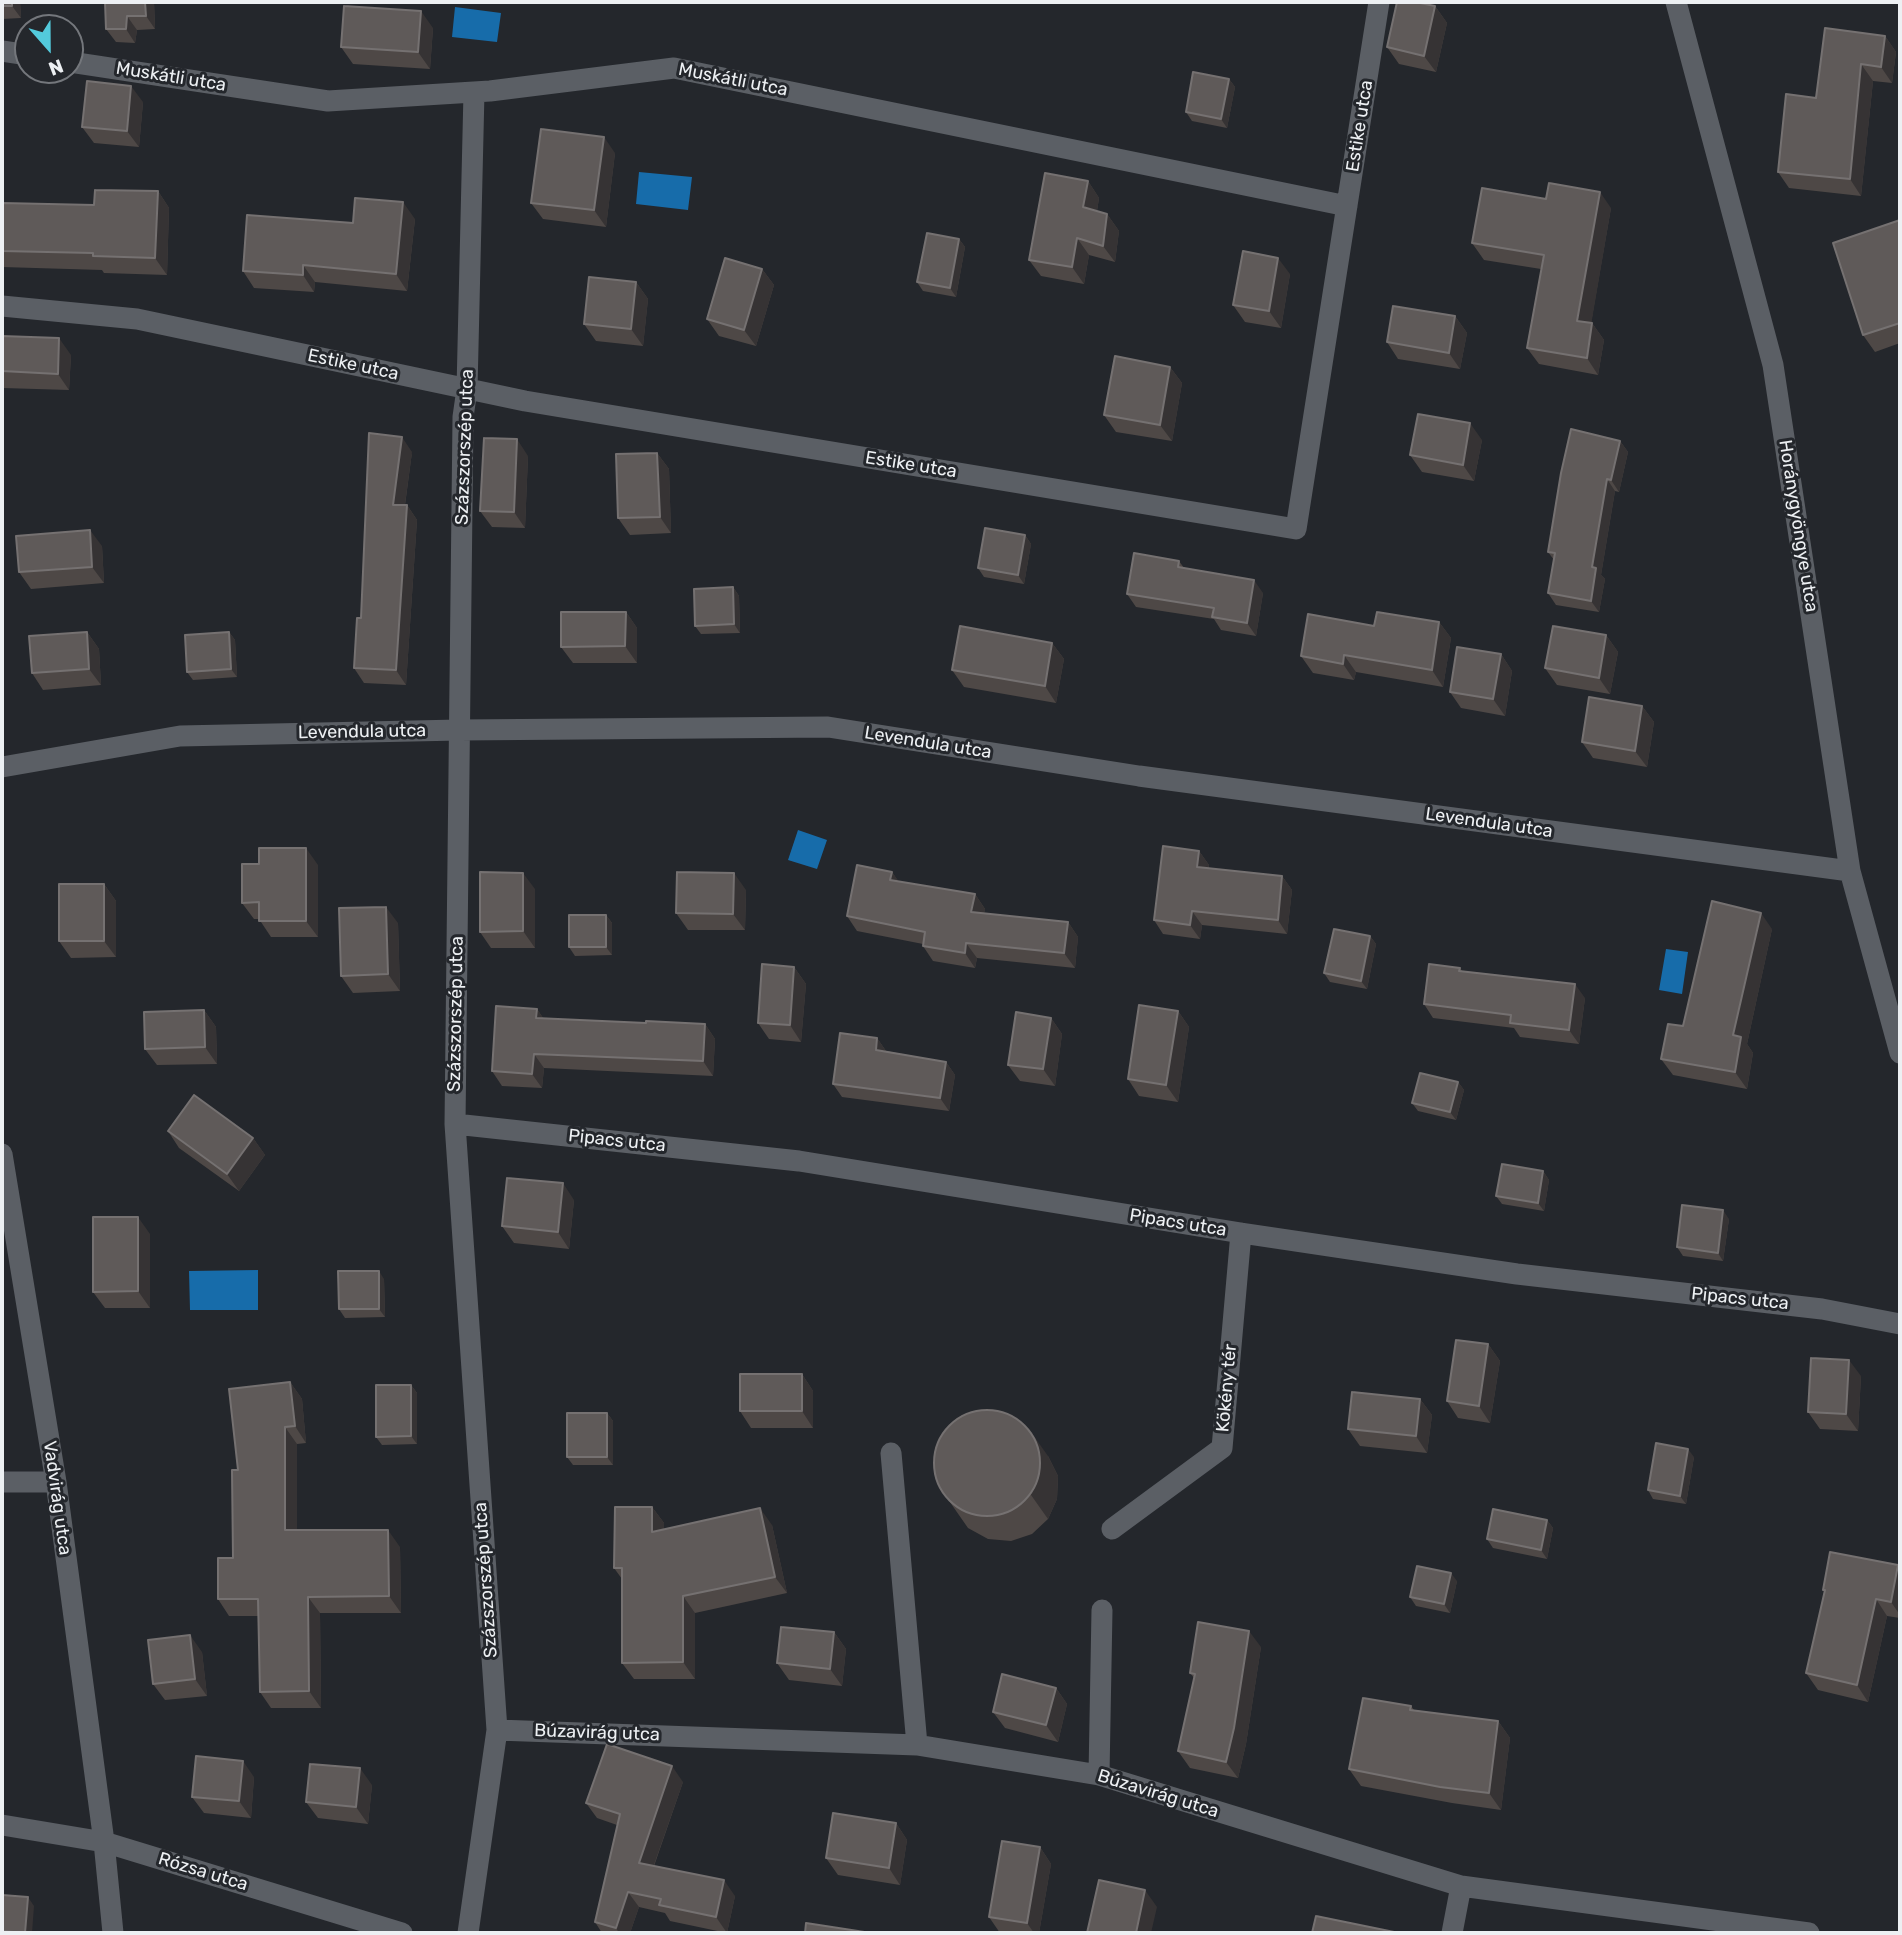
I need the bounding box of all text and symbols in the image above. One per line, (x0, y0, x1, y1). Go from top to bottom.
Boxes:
north arrow (14, 14, 84, 84)
text: N (45, 54, 66, 80)
street label: Muskátli utca (114, 58, 228, 96)
street label: Muskátli utca (676, 59, 790, 101)
street label: Estike utca (1342, 79, 1378, 173)
street label: Estike utca (305, 345, 401, 385)
street label: Százszorszép utca (451, 369, 479, 525)
street label: Horánygyöngye utca (1774, 438, 1822, 614)
street label: Estike utca (864, 447, 958, 483)
street label: Levendula utca (298, 720, 426, 744)
street label: Levendula utca (863, 722, 993, 764)
street label: Levendula utca (1424, 803, 1554, 843)
street label: Százszorszép utca (444, 936, 468, 1092)
street label: Pipacs utca (567, 1125, 667, 1157)
street label: Pipacs utca (1128, 1205, 1228, 1241)
street label: Pipacs utca (1690, 1283, 1790, 1315)
street label: Kökény tér (1212, 1343, 1242, 1433)
street label: Vadvirág utca (38, 1439, 76, 1557)
street label: Százszorszép utca (470, 1501, 502, 1659)
street label: Búzavirág utca (534, 1720, 660, 1746)
street label: Búzavirág utca (1095, 1765, 1221, 1823)
street label: Rózsa utca (156, 1848, 250, 1896)

